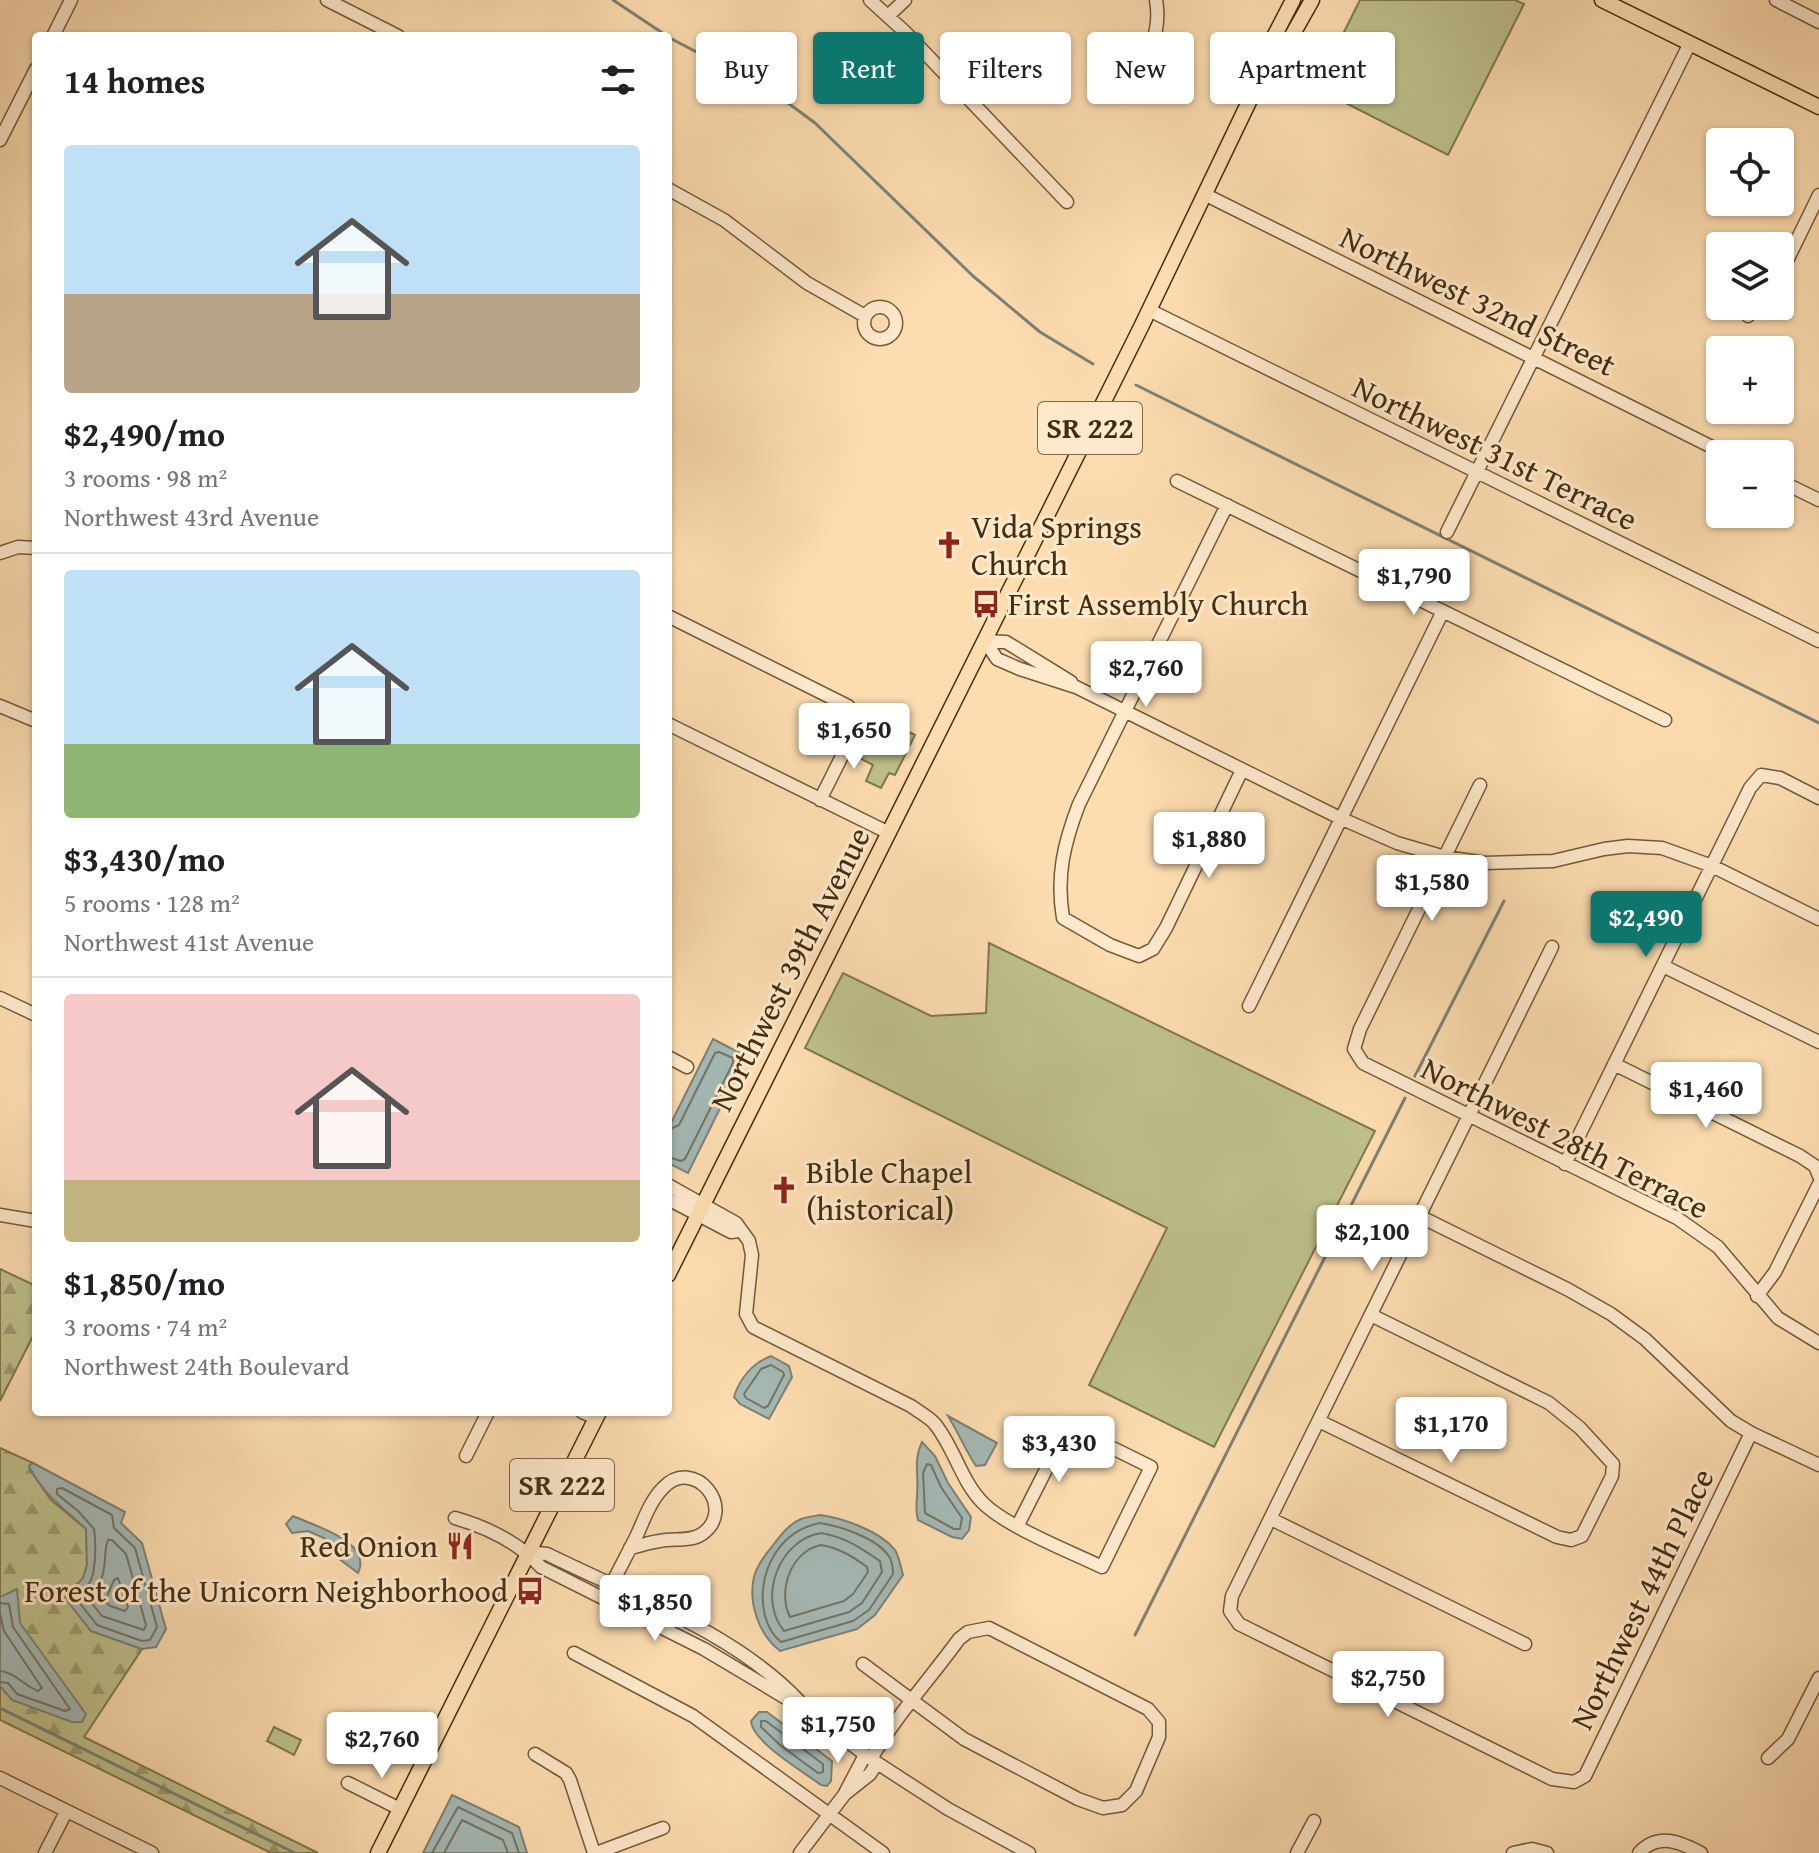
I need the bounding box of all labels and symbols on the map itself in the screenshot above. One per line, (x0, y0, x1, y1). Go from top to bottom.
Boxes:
street label: Northwest 32nd Street (1332, 213, 1624, 388)
street label: Northwest 31st Terrace (1345, 363, 1646, 542)
road number: SR 222 (1038, 402, 1142, 454)
place label: Vida Springs Church (971, 503, 1142, 587)
church icon: Vida Springs Church (934, 530, 964, 560)
pin: $1,790 (1349, 549, 1479, 617)
place label: First Assembly Church (1008, 580, 1308, 627)
bus stop icon: First Assembly Church (971, 589, 1001, 619)
pin: $2,760 (1081, 641, 1211, 709)
pin: $1,650 (789, 703, 919, 771)
pin: $1,880 (1144, 812, 1274, 880)
street label: Northwest 39th Avenue (697, 819, 882, 1119)
pin: $1,580 (1367, 855, 1497, 923)
pin: $2,490 (1581, 891, 1711, 959)
street label: Northwest 28th Terrace (1413, 1045, 1717, 1230)
pin: $1,460 (1641, 1062, 1771, 1130)
place label: Bible Chapel (historical) (806, 1148, 973, 1232)
church icon: Bible Chapel (historical) (769, 1175, 799, 1205)
pin: $2,100 (1307, 1205, 1437, 1273)
pin: $1,170 (1386, 1397, 1516, 1465)
pin: $3,430 (994, 1416, 1124, 1484)
road number: SR 222 (510, 1459, 614, 1511)
street label: Northwest 44th Place (1558, 1460, 1725, 1737)
place label: Red Onion (300, 1522, 438, 1569)
restaurant icon: Red Onion (445, 1531, 475, 1561)
place label: Forest of the Unicorn Neighborhood (24, 1567, 508, 1614)
pin: $1,850 (590, 1575, 720, 1643)
bus stop icon: Forest of the Unicorn Neighborhood (515, 1576, 545, 1606)
pin: $2,750 (1323, 1651, 1453, 1719)
pin: $1,750 (773, 1697, 903, 1765)
pin: $2,760 (317, 1712, 447, 1780)

